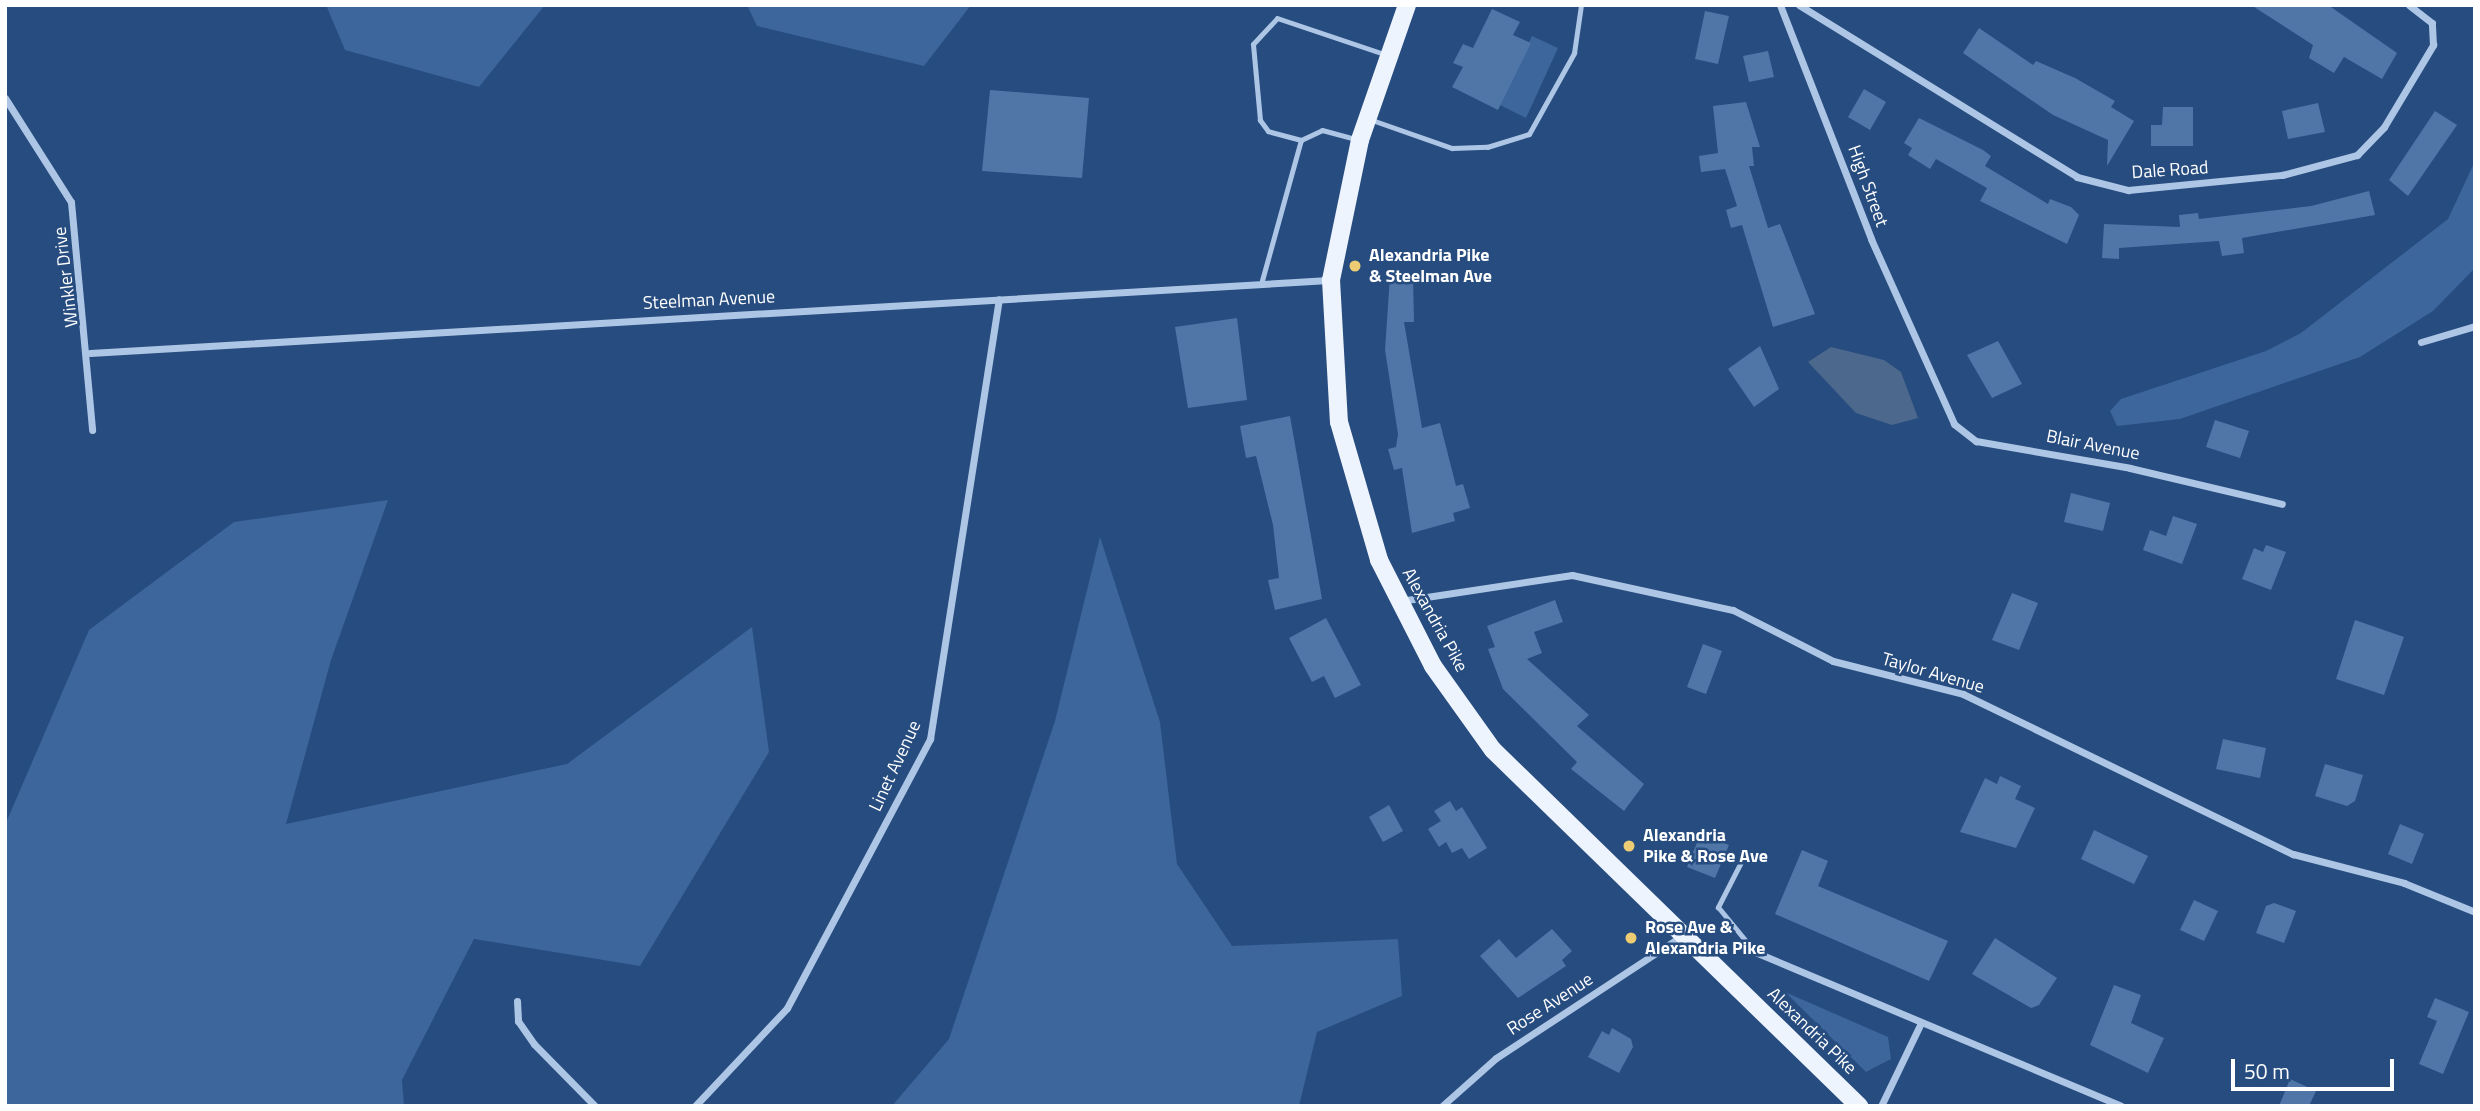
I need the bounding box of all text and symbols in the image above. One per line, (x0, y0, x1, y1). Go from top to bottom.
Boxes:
street label: High Street (1843, 142, 1893, 230)
street label: Dale Road (2131, 157, 2209, 183)
street label: Winkler Drive (49, 226, 83, 328)
place label: Alexandria Pike & Steelman Ave (1369, 245, 1492, 288)
marker: Alexandria Pike & Steelman Ave (1347, 258, 1363, 274)
street label: Steelman Avenue (642, 286, 776, 314)
street label: Blair Avenue (2044, 425, 2142, 465)
street label: Alexandria Pike (1398, 564, 1472, 676)
street label: Taylor Avenue (1879, 648, 1987, 698)
street label: Linet Avenue (865, 717, 925, 815)
place label: Alexandria Pike & Rose Ave (1643, 825, 1768, 868)
marker: Alexandria Pike & Rose Ave (1621, 838, 1637, 854)
place label: Rose Ave & Alexandria Pike (1645, 917, 1765, 960)
marker: Rose Ave & Alexandria Pike (1623, 930, 1639, 946)
street label: Rose Avenue (1503, 968, 1597, 1040)
street label: Alexandria Pike (1763, 983, 1861, 1079)
scale bar (2235, 1044, 2398, 1088)
text: 50 m (2244, 1055, 2290, 1087)

